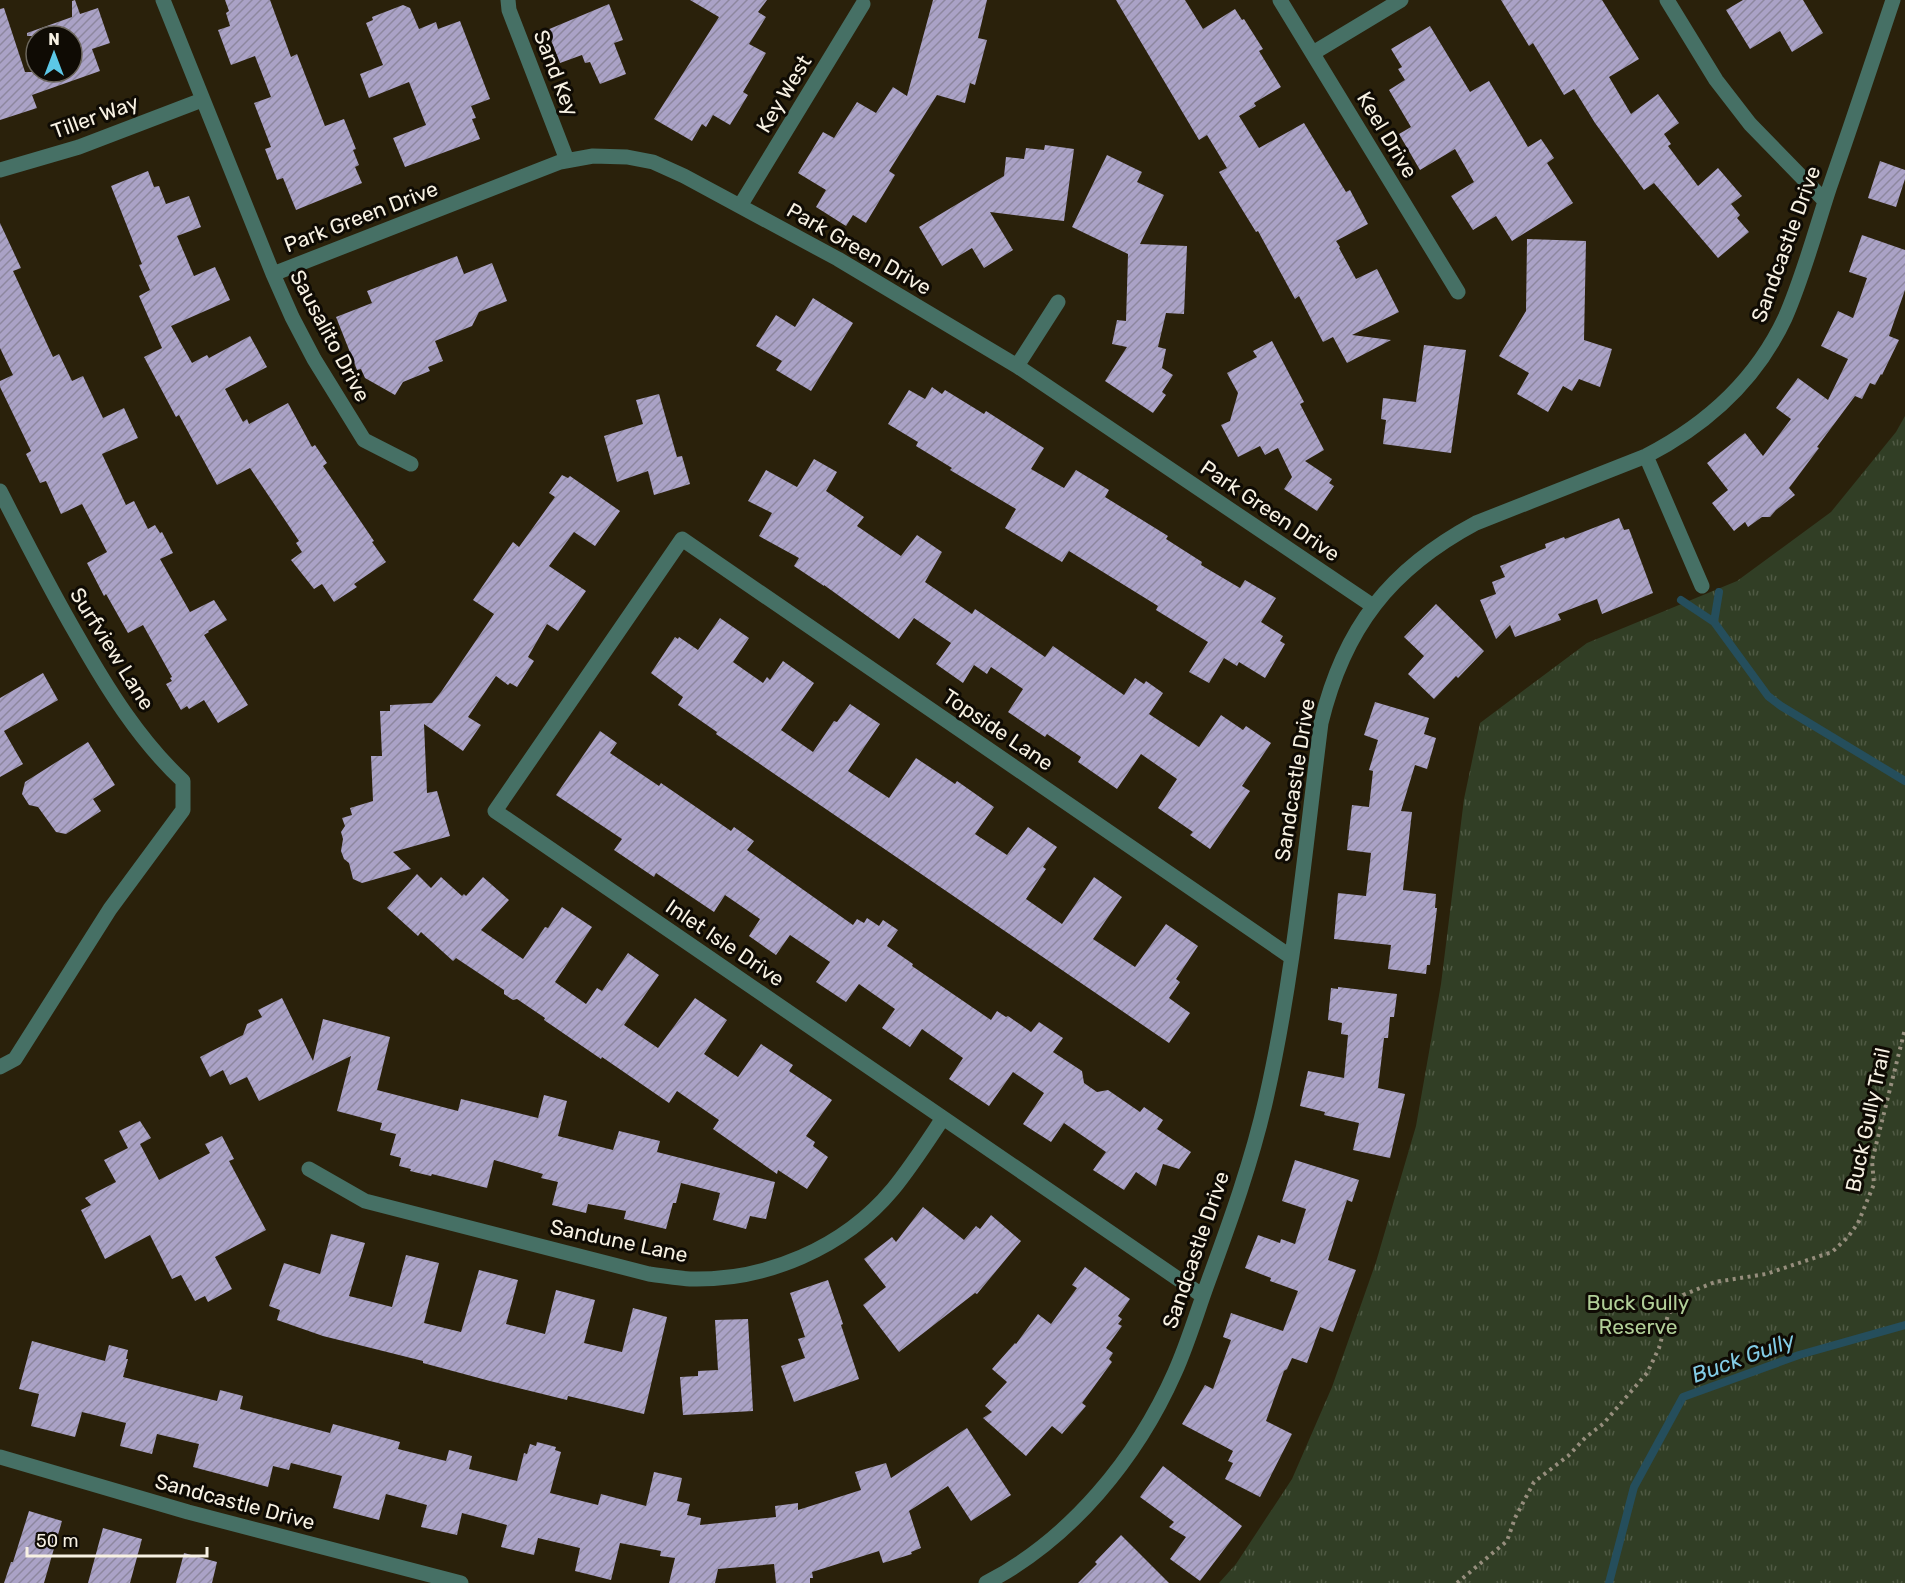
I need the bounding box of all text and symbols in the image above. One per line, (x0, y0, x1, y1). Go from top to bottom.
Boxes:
north arrow (24, 24, 84, 84)
street label: Sand Key (529, 26, 584, 120)
text: N (48, 30, 60, 49)
street label: Key West (751, 50, 816, 137)
street label: Keel Drive (1352, 87, 1423, 182)
street label: Tiller Way (48, 89, 142, 144)
street label: Sandcastle Drive (1746, 162, 1825, 325)
street label: Park Green Drive (280, 176, 441, 257)
street label: Park Green Drive (783, 197, 936, 300)
street label: Sausalito Drive (285, 266, 376, 406)
street label: Park Green Drive (1196, 455, 1345, 566)
street label: Surfview Lane (65, 583, 160, 714)
street label: Topside Lane (938, 683, 1058, 776)
street label: Sandcastle Drive (1269, 697, 1320, 863)
street label: Inlet Isle Drive (661, 894, 789, 991)
street label: Buck Gully Trail (1840, 1045, 1895, 1194)
street label: Sandcastle Drive (1157, 1168, 1234, 1332)
street label: Sandune Lane (548, 1214, 690, 1267)
park label: Buck Gully Reserve (1587, 1290, 1690, 1339)
water label: Buck Gully (1688, 1326, 1799, 1389)
street label: Sandcastle Drive (152, 1468, 318, 1535)
scale bar (27, 1520, 207, 1558)
text: 50 m (36, 1530, 79, 1552)

